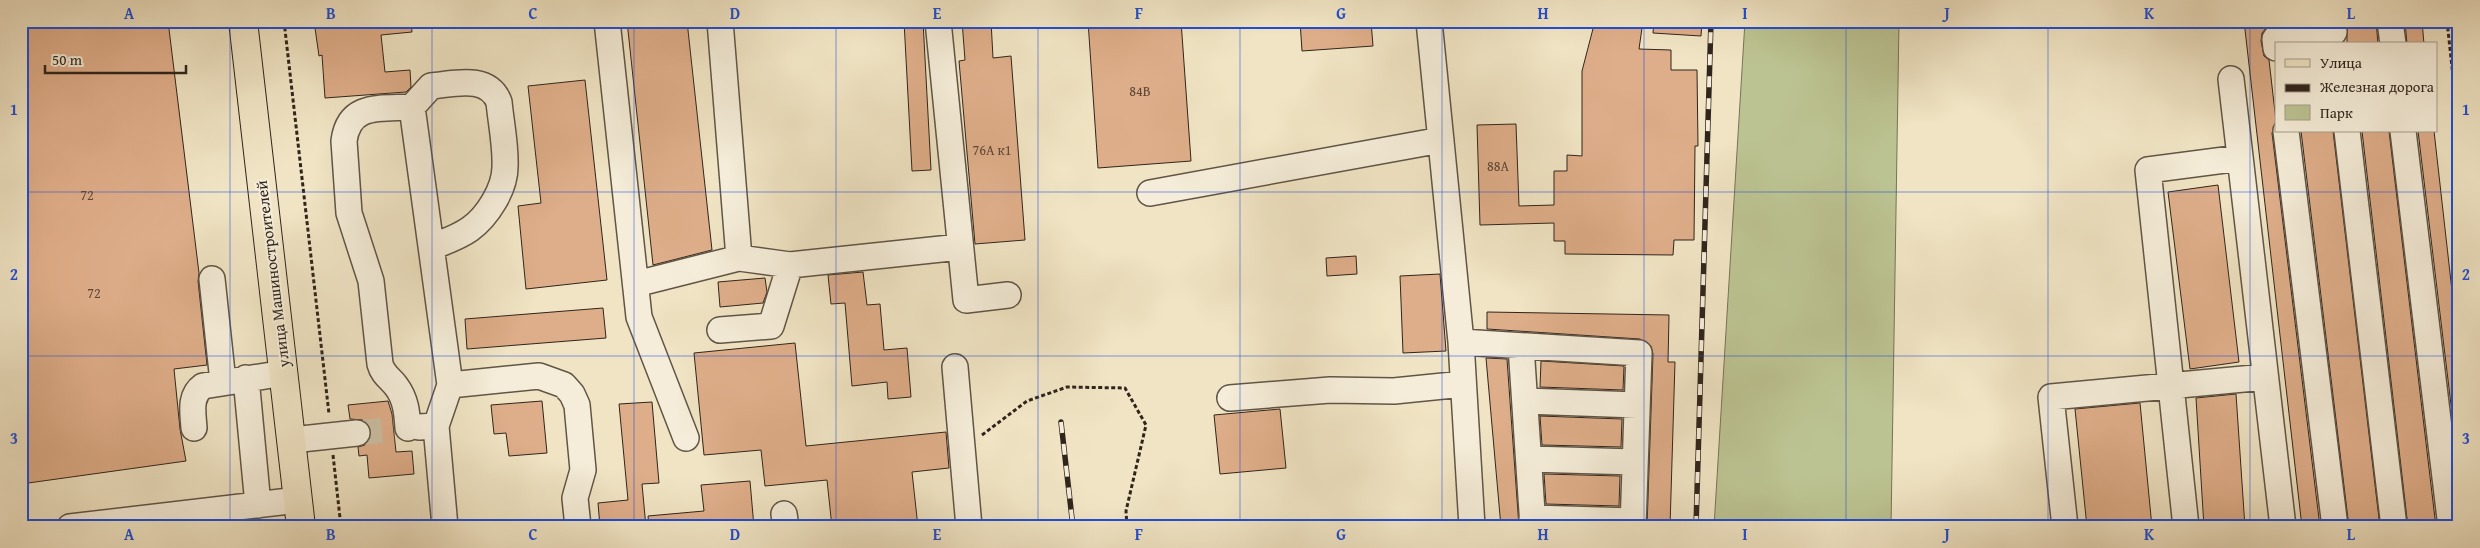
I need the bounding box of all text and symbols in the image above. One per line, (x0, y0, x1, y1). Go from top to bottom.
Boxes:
text: A (124, 1, 135, 25)
text: B (326, 1, 336, 25)
text: C (528, 1, 538, 25)
text: D (730, 1, 740, 25)
text: E (933, 1, 942, 25)
text: F (1135, 1, 1143, 25)
text: G (1336, 1, 1346, 25)
text: H (1537, 1, 1549, 25)
text: I (1742, 1, 1748, 25)
text: J (1941, 1, 1950, 25)
text: K (2144, 1, 2155, 25)
text: L (2347, 1, 2356, 25)
scale bar (45, 42, 186, 74)
legend (2275, 42, 2438, 132)
text: 50 m (52, 49, 83, 70)
text: Улица (2320, 52, 2363, 73)
text: Железная дорога (2319, 76, 2435, 97)
house number: 84В (1129, 81, 1151, 101)
text: 1 (10, 97, 18, 121)
text: 1 (2462, 97, 2470, 121)
text: Парк (2320, 102, 2353, 123)
house number: 76А к1 (972, 140, 1012, 160)
house number: 88А (1487, 156, 1509, 176)
street label: улица Машиностроителей (249, 179, 295, 370)
house number: 72 (80, 185, 94, 205)
text: 2 (10, 262, 18, 286)
text: 2 (2462, 262, 2470, 286)
house number: 72 (87, 283, 101, 303)
text: 3 (10, 426, 18, 450)
text: 3 (2462, 426, 2470, 450)
text: A (124, 522, 135, 546)
text: B (326, 522, 336, 546)
text: C (528, 522, 538, 546)
text: D (730, 522, 740, 546)
text: E (933, 522, 942, 546)
text: F (1135, 522, 1143, 546)
text: G (1336, 522, 1346, 546)
text: H (1537, 522, 1549, 546)
text: I (1742, 522, 1748, 546)
text: J (1941, 522, 1950, 546)
text: K (2144, 522, 2155, 546)
text: L (2347, 522, 2356, 546)

